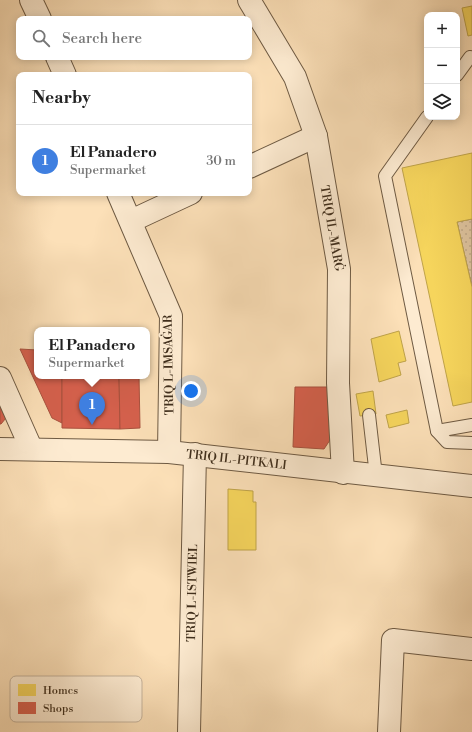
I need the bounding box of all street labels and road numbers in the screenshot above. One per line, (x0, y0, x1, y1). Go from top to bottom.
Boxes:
street label: TRIQ IL-MARĠ (317, 184, 349, 273)
street label: TRIQ L-IMSAĠAR (159, 314, 177, 415)
street label: TRIQ IL-PITKALI (185, 446, 288, 473)
street label: TRIQ L-ISTWIEL (183, 544, 201, 642)

